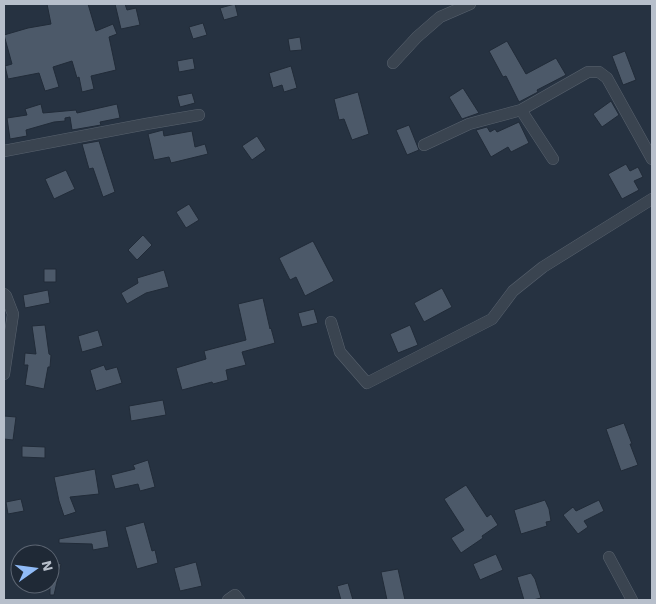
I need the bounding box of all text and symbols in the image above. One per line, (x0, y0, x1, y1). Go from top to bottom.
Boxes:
north arrow (10, 544, 60, 594)
text: N (39, 559, 57, 573)

